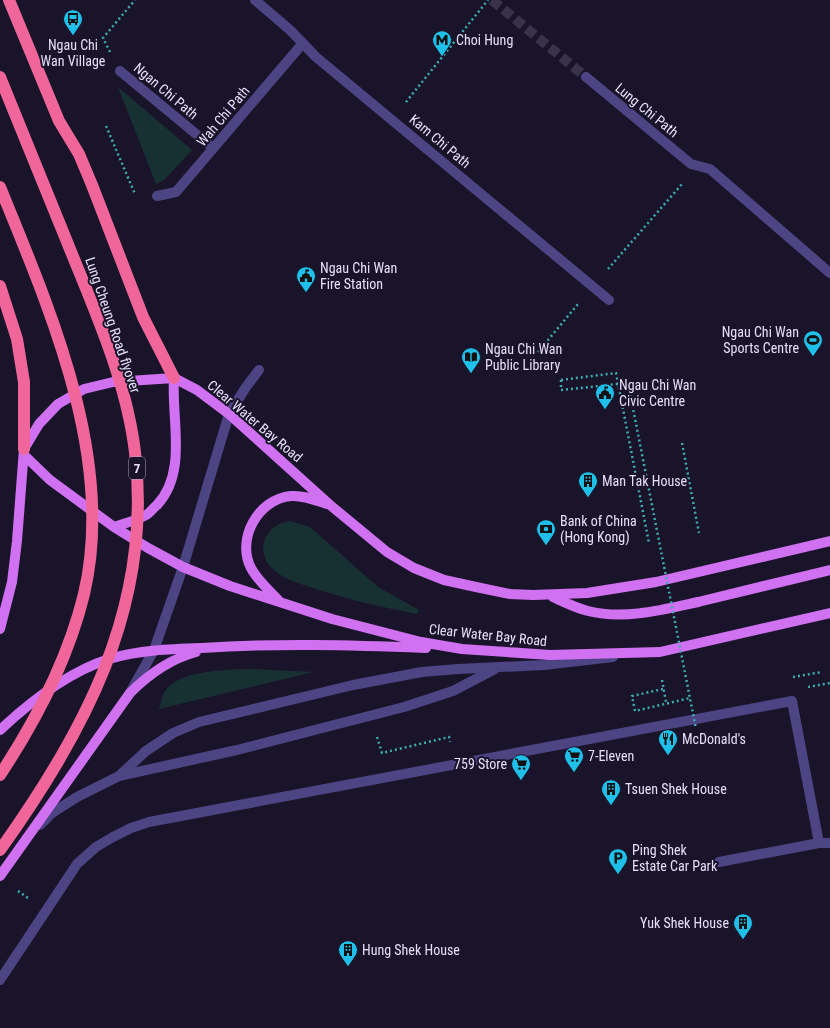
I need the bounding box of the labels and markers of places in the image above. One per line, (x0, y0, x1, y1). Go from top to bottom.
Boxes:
bus stop icon: Ngau Chi Wan Village (62, 8, 84, 36)
metro station icon: Choi Hung (431, 29, 453, 57)
place label: Choi Hung (456, 32, 513, 48)
place label: Ngau Chi Wan Village (41, 37, 106, 69)
place label: Ngau Chi Wan Fire Station (320, 260, 397, 292)
public building icon: Ngau Chi Wan Fire Station (295, 265, 317, 293)
place label: Ngau Chi Wan Sports Centre (722, 324, 799, 356)
sports icon: Ngau Chi Wan Sports Centre (802, 329, 824, 357)
place label: Ngau Chi Wan Public Library (485, 341, 562, 373)
library icon: Ngau Chi Wan Public Library (460, 346, 482, 374)
place label: Ngau Chi Wan Civic Centre (619, 377, 696, 409)
public building icon: Ngau Chi Wan Civic Centre (594, 382, 616, 410)
building icon: Man Tak House (577, 470, 599, 498)
place label: Man Tak House (602, 473, 688, 489)
place label: Bank of China (Hong Kong) (560, 513, 637, 546)
bank icon: Bank of China (Hong Kong) (535, 518, 557, 546)
restaurant icon: McDonald's (657, 728, 679, 756)
place label: McDonald's (682, 731, 746, 747)
supermarket icon: 7-Eleven (563, 745, 585, 773)
place label: 7-Eleven (588, 748, 634, 764)
supermarket icon: 759 Store (510, 753, 532, 781)
place label: 759 Store (454, 756, 507, 772)
building icon: Tsuen Shek House (600, 778, 622, 806)
place label: Tsuen Shek House (625, 781, 727, 797)
place label: Ping Shek Estate Car Park (632, 842, 718, 874)
parking icon: Ping Shek Estate Car Park (607, 847, 629, 875)
building icon: Yuk Shek House (732, 912, 754, 940)
place label: Yuk Shek House (640, 915, 729, 931)
building icon: Hung Shek House (337, 939, 359, 967)
place label: Hung Shek House (362, 942, 460, 958)

